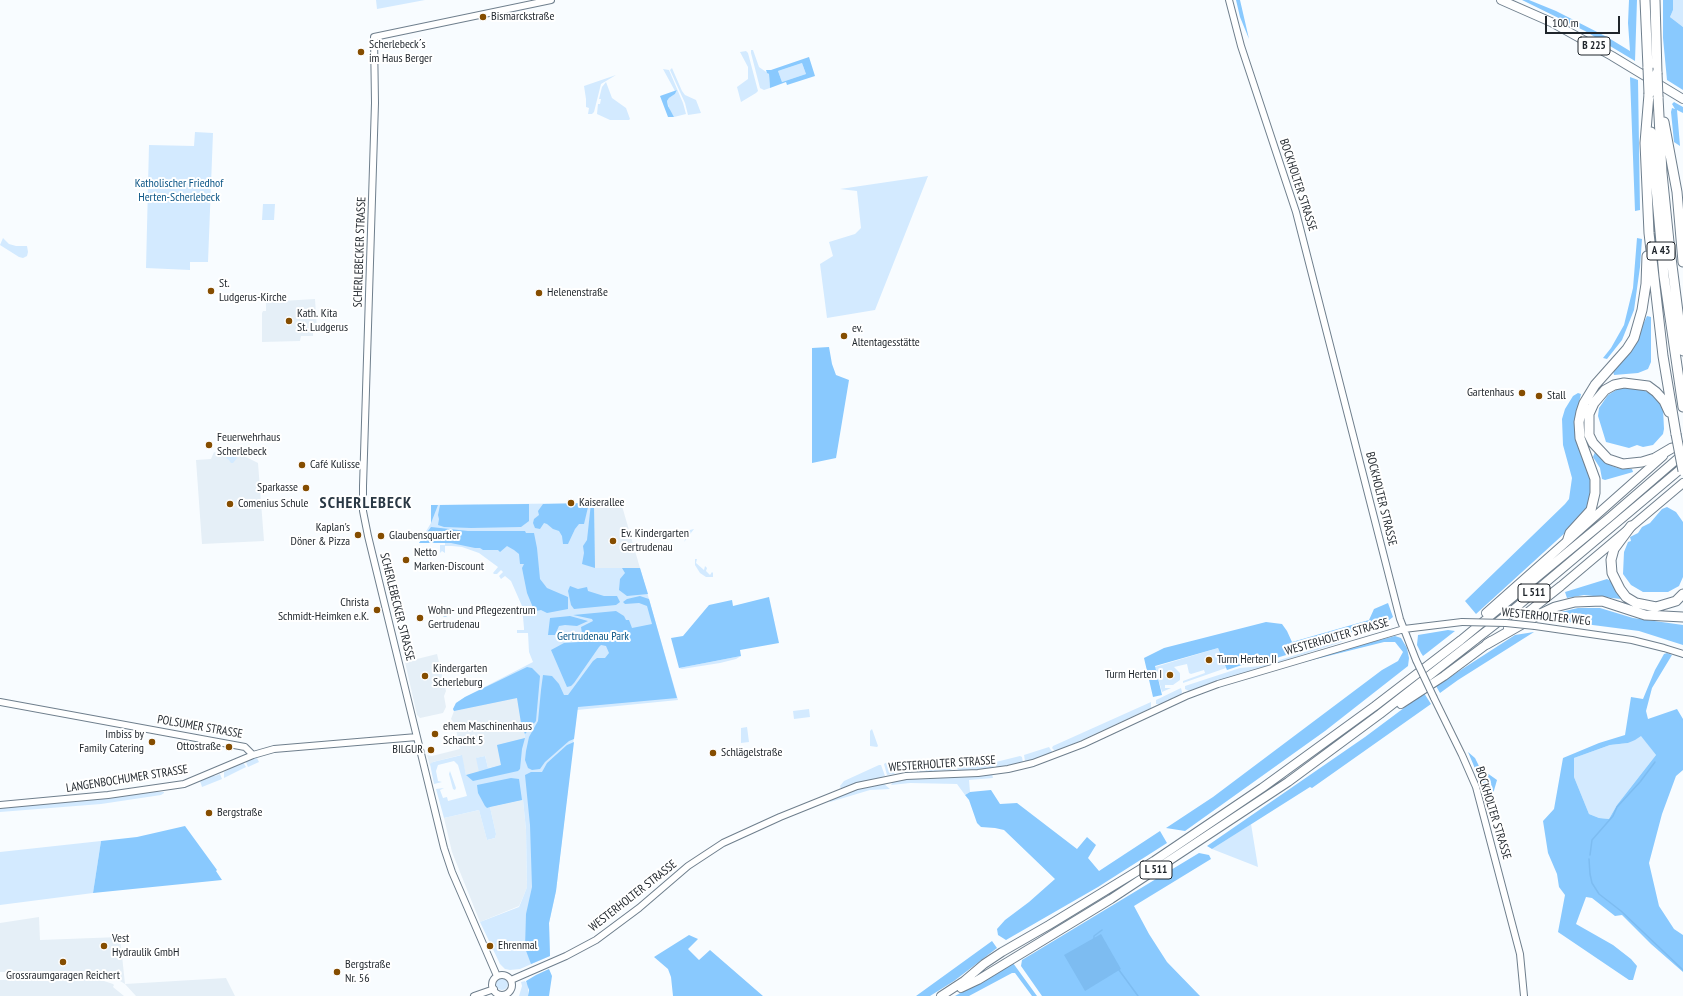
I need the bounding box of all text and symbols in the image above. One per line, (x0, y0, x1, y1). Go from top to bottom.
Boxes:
scale bar (1547, 8, 1622, 34)
place label: Bismarckstraße (491, 10, 554, 24)
marker: Bismarckstraße (478, 12, 488, 22)
text: 100 m (1552, 15, 1579, 30)
road number: B 225 (1578, 37, 1610, 55)
place label: Scherlebeck´s im Haus Berger (369, 38, 432, 66)
marker: Scherlebeck´s im Haus Berger (356, 47, 366, 57)
street label: BOCKHOLTER STRASSE (1276, 137, 1320, 233)
park label: Katholischer Friedhof Herten-Scherlebeck (135, 177, 223, 205)
street label: SCHERLEBECKER STRASSE (351, 196, 369, 308)
road number: A 43 (1647, 242, 1675, 260)
place label: St. Ludgerus-Kirche (219, 277, 287, 305)
marker: St. Ludgerus-Kirche (206, 286, 216, 296)
place label: Helenenstraße (547, 286, 608, 300)
marker: Helenenstraße (534, 288, 544, 298)
place label: Kath. Kita St. Ludgerus (297, 307, 348, 335)
marker: Kath. Kita St. Ludgerus (284, 316, 294, 326)
place label: ev. Altentagesstätte (852, 322, 920, 350)
marker: ev. Altentagesstätte (839, 331, 849, 341)
place label: Gartenhaus (1467, 386, 1514, 400)
marker: Gartenhaus (1517, 388, 1527, 398)
place label: Stall (1547, 389, 1566, 403)
marker: Stall (1534, 391, 1544, 401)
place label: Feuerwehrhaus Scherlebeck (217, 431, 280, 459)
marker: Feuerwehrhaus Scherlebeck (204, 440, 214, 450)
street label: BOCKHOLTER STRASSE (1362, 451, 1400, 547)
place label: Café Kulisse (310, 458, 360, 472)
marker: Café Kulisse (297, 460, 307, 470)
place label: Sparkasse (257, 481, 298, 495)
marker: Sparkasse (301, 483, 311, 493)
district label: SCHERLEBECK (320, 493, 412, 513)
place label: Kaiserallee (579, 496, 625, 510)
place label: Comenius Schule (238, 497, 308, 511)
marker: Kaiserallee (566, 498, 576, 508)
marker: Comenius Schule (225, 499, 235, 509)
place label: Kaplan's Döner & Pizza (291, 521, 350, 549)
place label: Ev. Kindergarten Gertrudenau (621, 527, 689, 555)
place label: Glaubensquartier (389, 529, 460, 543)
marker: Kaplan's Döner & Pizza (353, 530, 363, 540)
marker: Glaubensquartier (376, 531, 386, 541)
marker: Ev. Kindergarten Gertrudenau (608, 536, 618, 546)
place label: Netto Marken-Discount (414, 546, 484, 574)
street label: SCHERLEBECKER STRASSE (377, 551, 417, 663)
marker: Netto Marken-Discount (401, 555, 411, 565)
road number: L 511 (1518, 584, 1550, 602)
place label: Christa Schmidt-Heimken e.K. (278, 596, 369, 624)
place label: Wohn- und Pflegezentrum Gertrudenau (428, 604, 536, 632)
marker: Christa Schmidt-Heimken e.K. (372, 605, 382, 615)
street label: WESTERHOLTER WEG (1501, 605, 1591, 629)
marker: Wohn- und Pflegezentrum Gertrudenau (415, 613, 425, 623)
street label: WESTERHOLTER STRASSE (1283, 615, 1391, 659)
park label: Gertrudenau Park (557, 630, 629, 644)
place label: Turm Herten II (1217, 653, 1277, 667)
marker: Turm Herten II (1204, 655, 1214, 665)
place label: Kindergarten Scherleburg (433, 662, 487, 690)
place label: Turm Herten I (1105, 668, 1162, 682)
marker: Turm Herten I (1165, 670, 1175, 680)
marker: Kindergarten Scherleburg (420, 671, 430, 681)
street label: POLSUMER STRASSE (156, 712, 244, 742)
place label: ehem Maschinenhaus Schacht 5 (443, 720, 532, 748)
place label: Imbiss by Family Catering (79, 728, 144, 756)
marker: ehem Maschinenhaus Schacht 5 (430, 729, 440, 739)
marker: Imbiss by Family Catering (147, 737, 157, 747)
place label: Ottostraße (176, 740, 221, 754)
marker: Ottostraße (224, 742, 234, 752)
place label: BILGUR (392, 743, 423, 757)
marker: BILGUR (426, 745, 436, 755)
place label: Schlägelstraße (721, 746, 782, 760)
marker: Schlägelstraße (708, 748, 718, 758)
street label: WESTERHOLTER STRASSE (888, 753, 996, 775)
street label: LANGENBOCHUMER STRASSE (65, 762, 189, 796)
street label: BOCKHOLTER STRASSE (1472, 765, 1514, 861)
place label: Bergstraße (217, 806, 262, 820)
marker: Bergstraße (204, 808, 214, 818)
street label: WESTERHOLTER STRASSE (586, 857, 680, 935)
road number: L 511 (1140, 861, 1172, 879)
place label: Vest Hydraulik GmbH (112, 932, 179, 960)
place label: Ehrenmal (498, 939, 537, 953)
marker: Vest Hydraulik GmbH (99, 941, 109, 951)
marker: Ehrenmal (485, 941, 495, 951)
marker: Grossraumgaragen Reichert (58, 957, 68, 967)
place label: Bergstraße Nr. 56 (345, 958, 390, 986)
marker: Bergstraße Nr. 56 (332, 967, 342, 977)
place label: Grossraumgaragen Reichert (6, 969, 120, 983)

